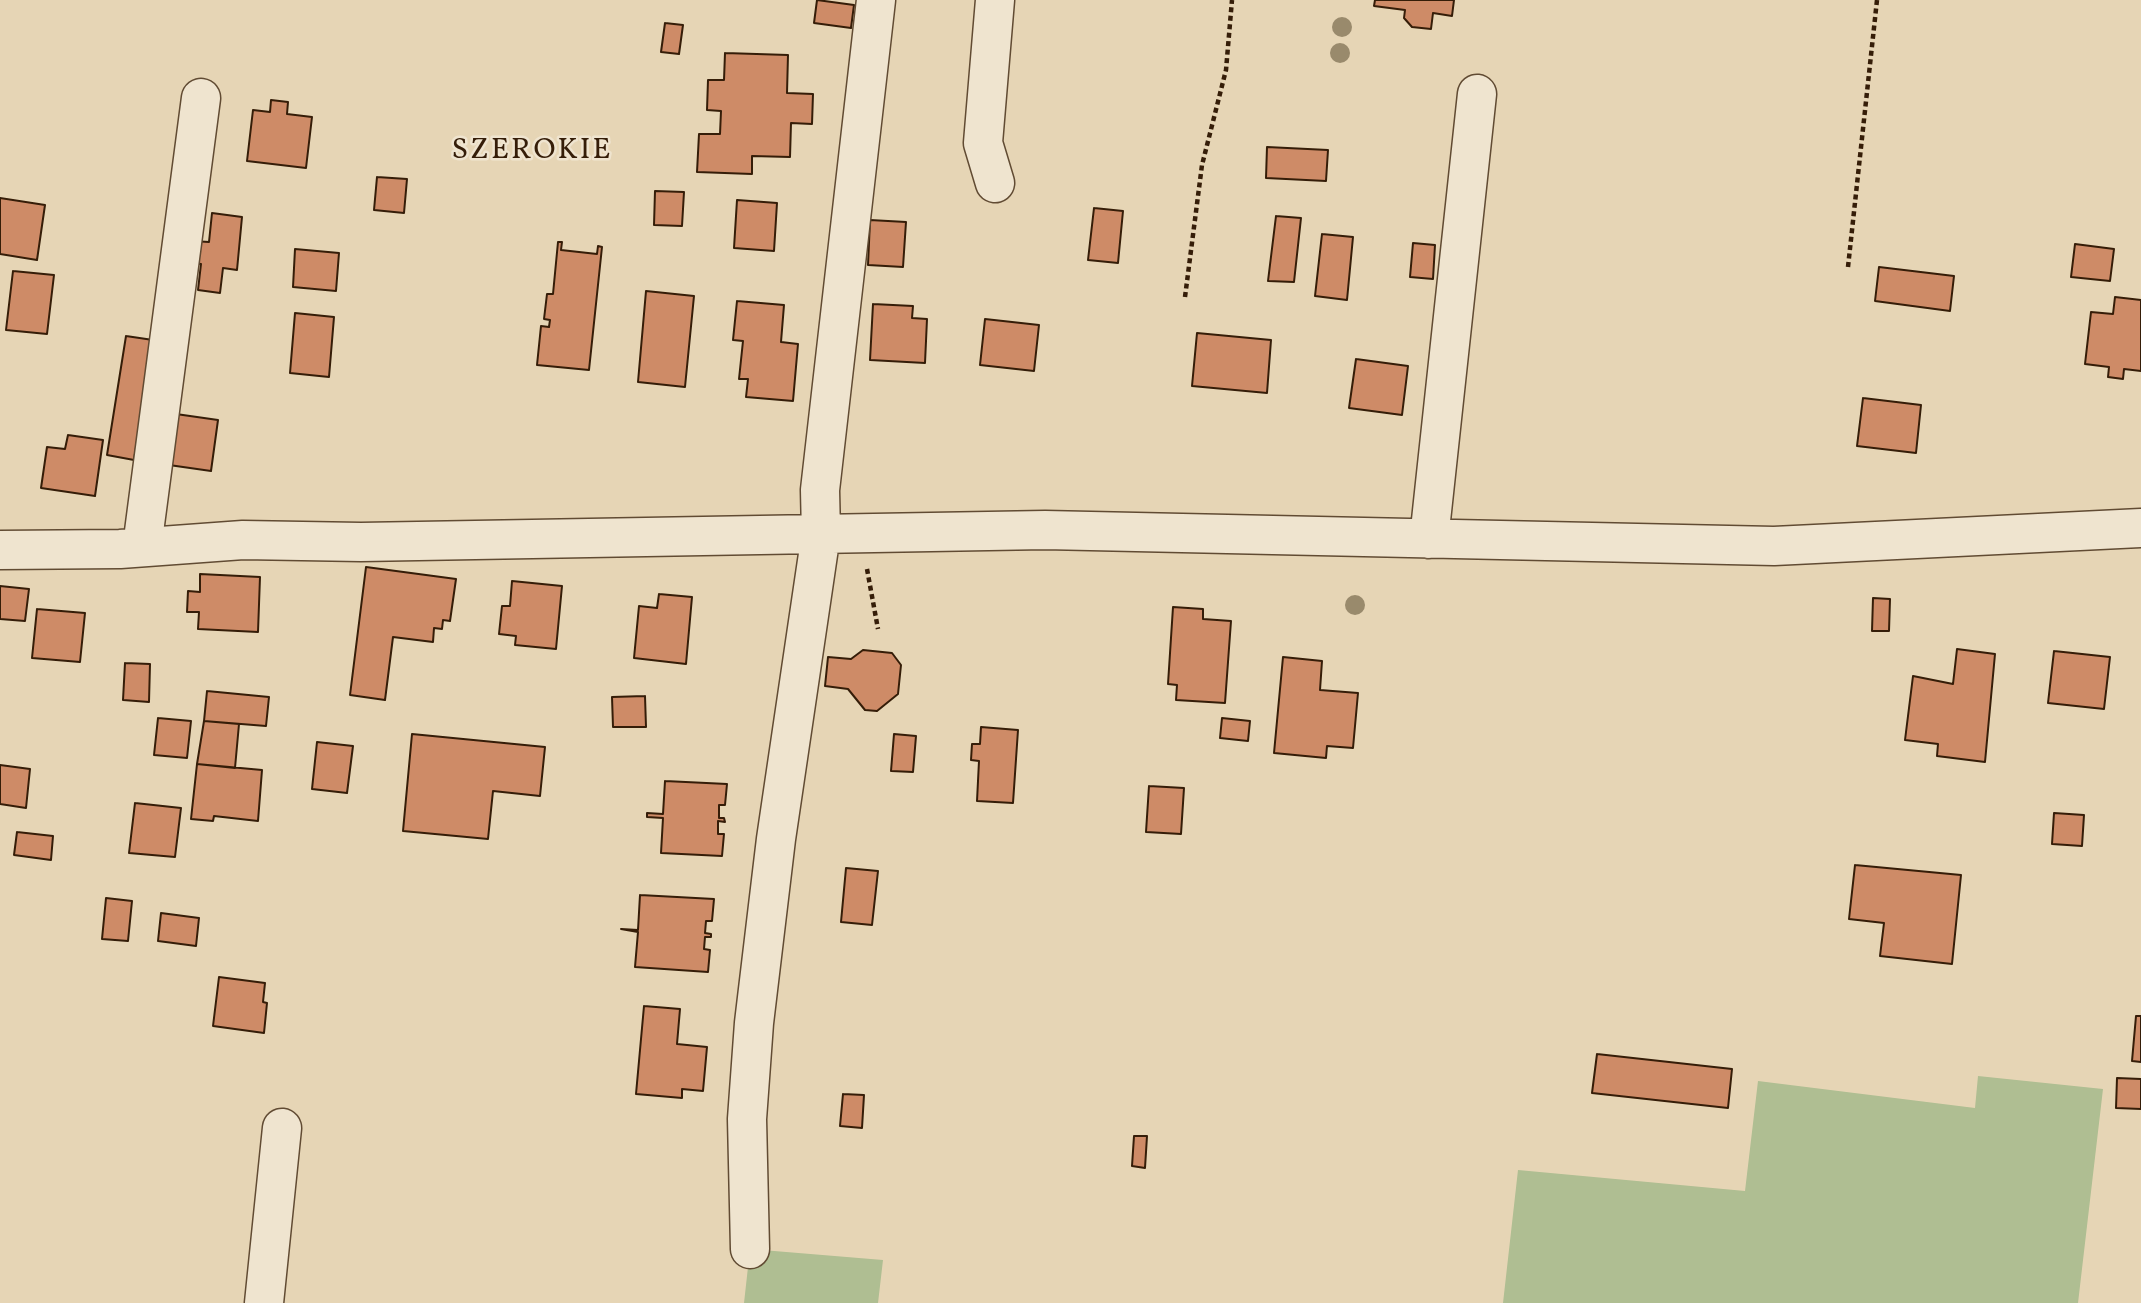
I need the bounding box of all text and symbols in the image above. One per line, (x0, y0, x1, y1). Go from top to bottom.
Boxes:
district label: SZEROKIE (453, 134, 611, 170)

